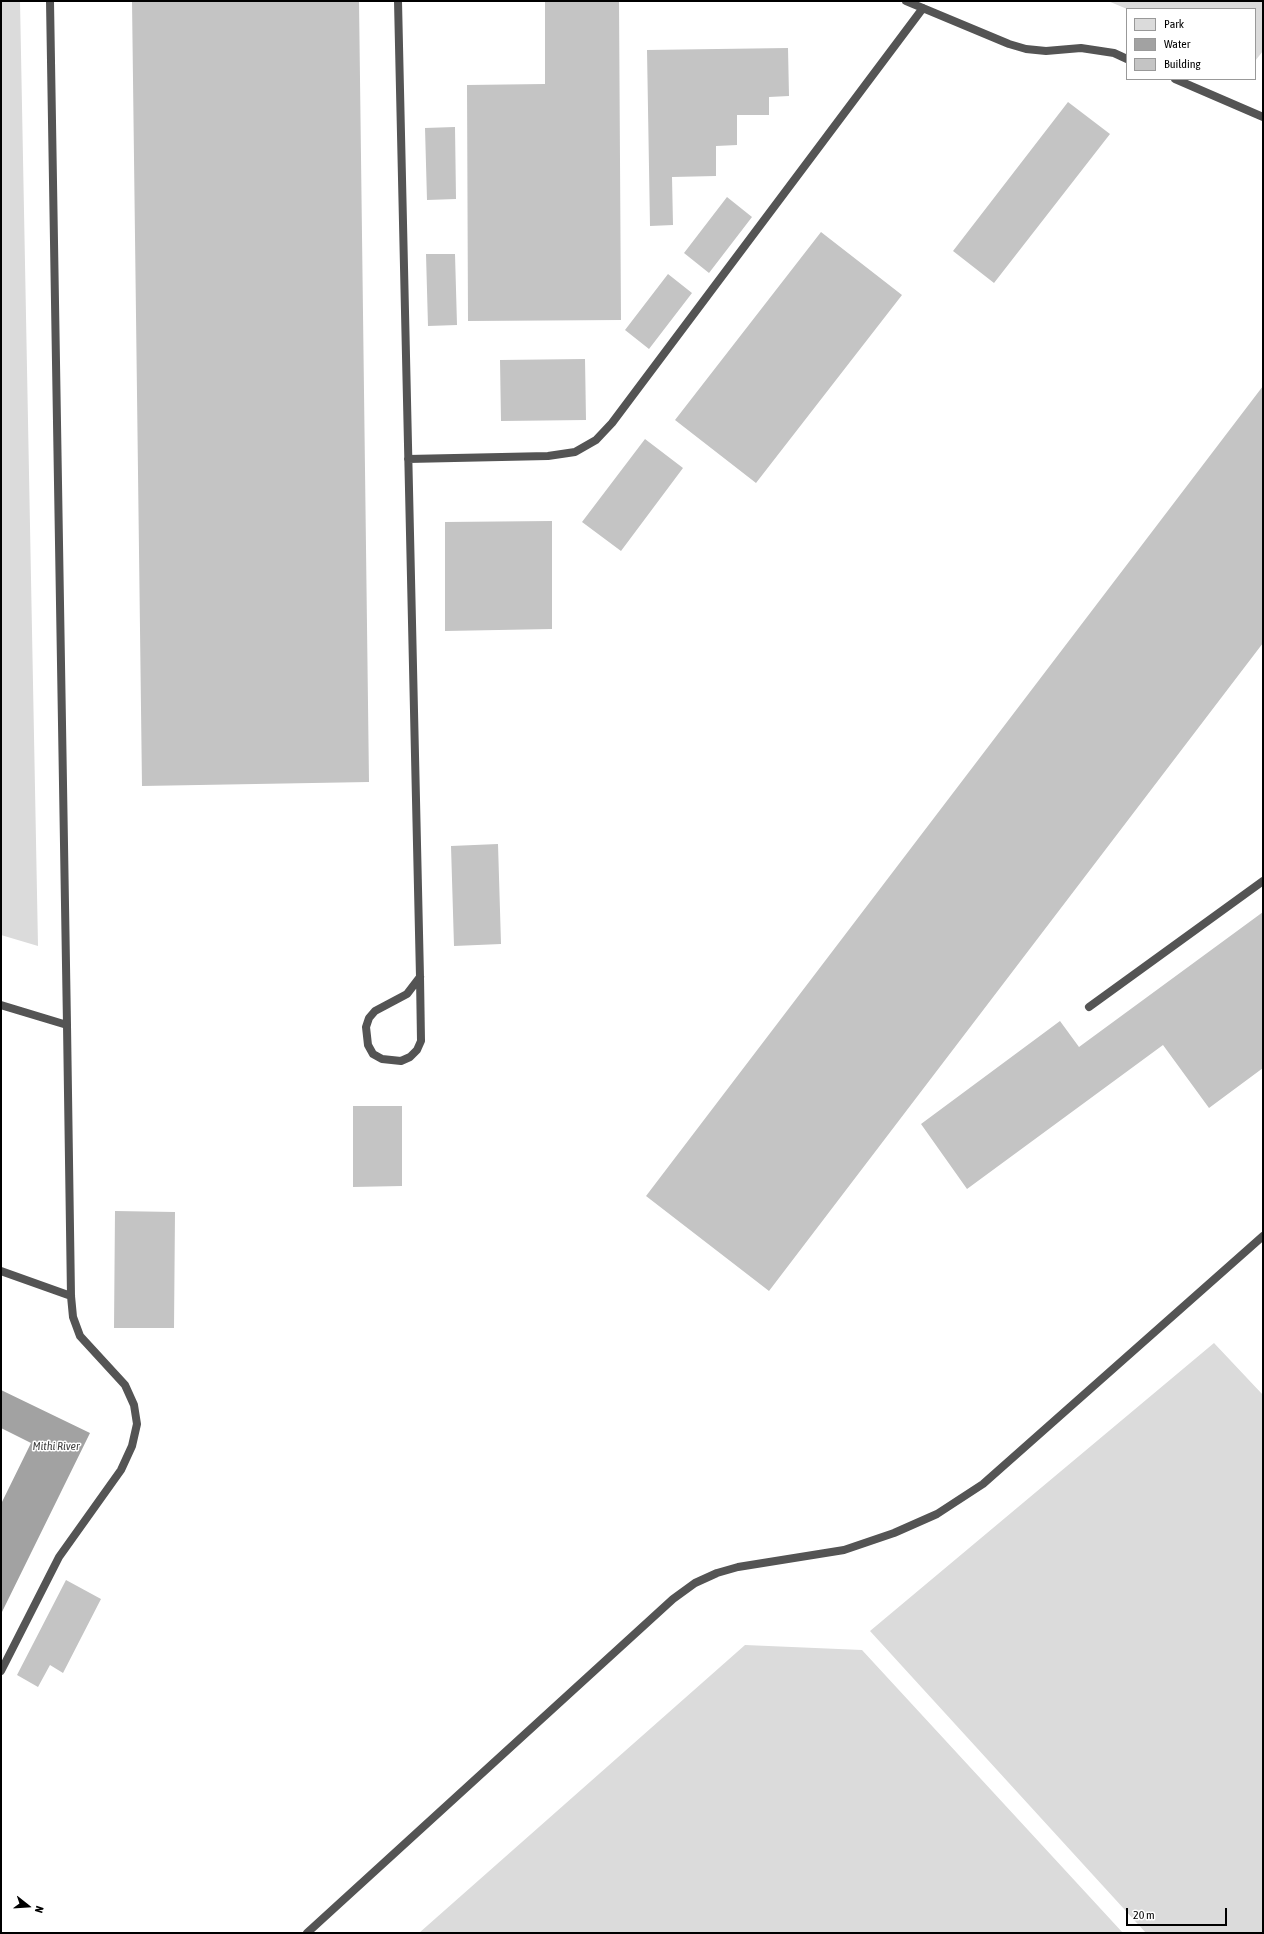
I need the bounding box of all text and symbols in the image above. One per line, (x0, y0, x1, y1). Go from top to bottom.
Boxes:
legend (1126, 8, 1256, 80)
text: Park (1164, 17, 1184, 31)
text: Water (1164, 37, 1190, 51)
text: Building (1164, 57, 1201, 71)
water label: Mithi River (32, 1439, 80, 1453)
north arrow (8, 1886, 48, 1926)
scale bar (1128, 1900, 1229, 1926)
text: N (33, 1905, 46, 1914)
text: 20 m (1133, 1908, 1155, 1922)

